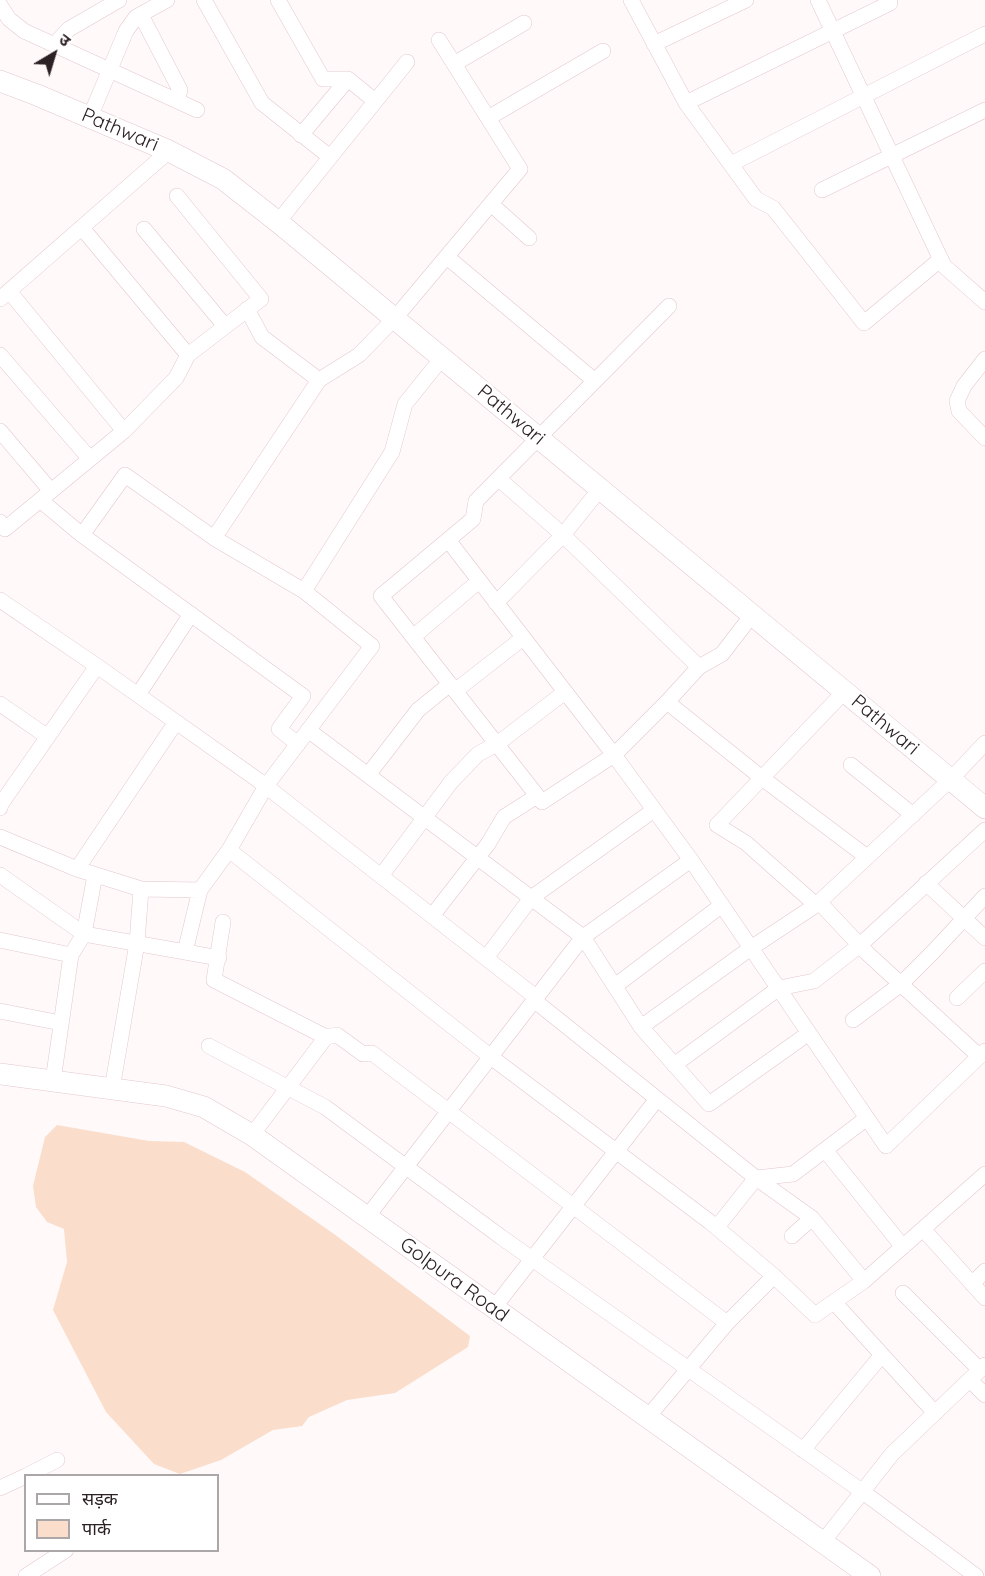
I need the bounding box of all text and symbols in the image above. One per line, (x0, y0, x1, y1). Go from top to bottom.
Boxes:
north arrow (24, 24, 84, 84)
text: उ (55, 29, 75, 51)
street label: Pathwari (78, 103, 162, 157)
street label: Pathwari (472, 380, 550, 450)
street label: Pathwari (846, 690, 924, 760)
street label: Golpura Road (395, 1232, 513, 1328)
legend (24, 1474, 219, 1552)
text: सड़क (82, 1487, 118, 1510)
text: पार्क (82, 1517, 111, 1540)

